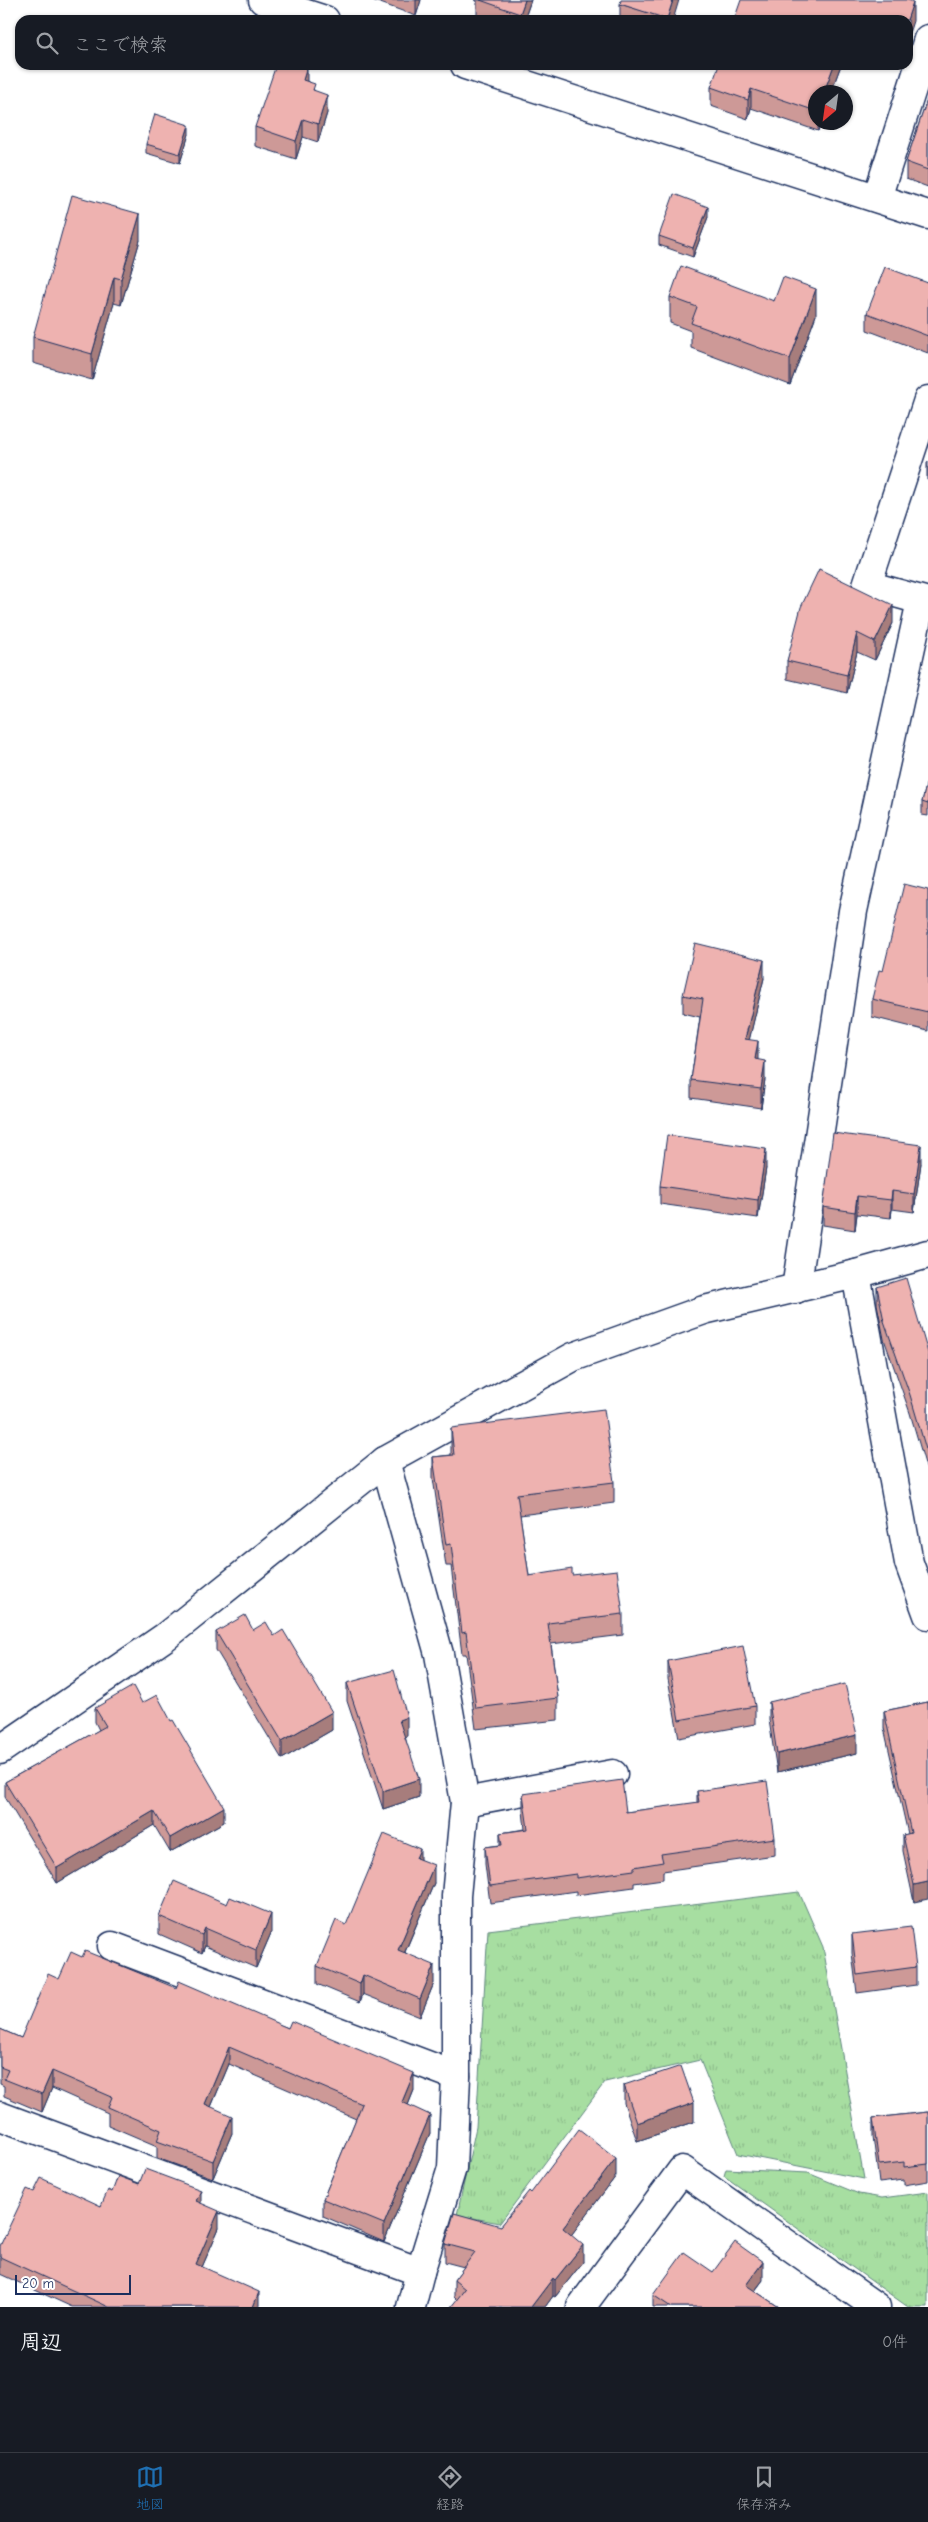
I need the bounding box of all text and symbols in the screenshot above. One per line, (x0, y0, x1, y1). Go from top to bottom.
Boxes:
search box (15, 15, 913, 70)
icon: search (33, 29, 61, 57)
text: ここで検索 (73, 34, 168, 56)
north arrow (808, 85, 853, 130)
scale bar (15, 2272, 131, 2295)
text: 20 m (22, 2275, 54, 2292)
text: 周辺 (20, 2330, 62, 2354)
text: 0件 (882, 2333, 908, 2351)
tab: 地図 (136, 2463, 164, 2513)
tab: 経路 (436, 2463, 464, 2513)
tab: 保存済み (736, 2463, 792, 2513)

